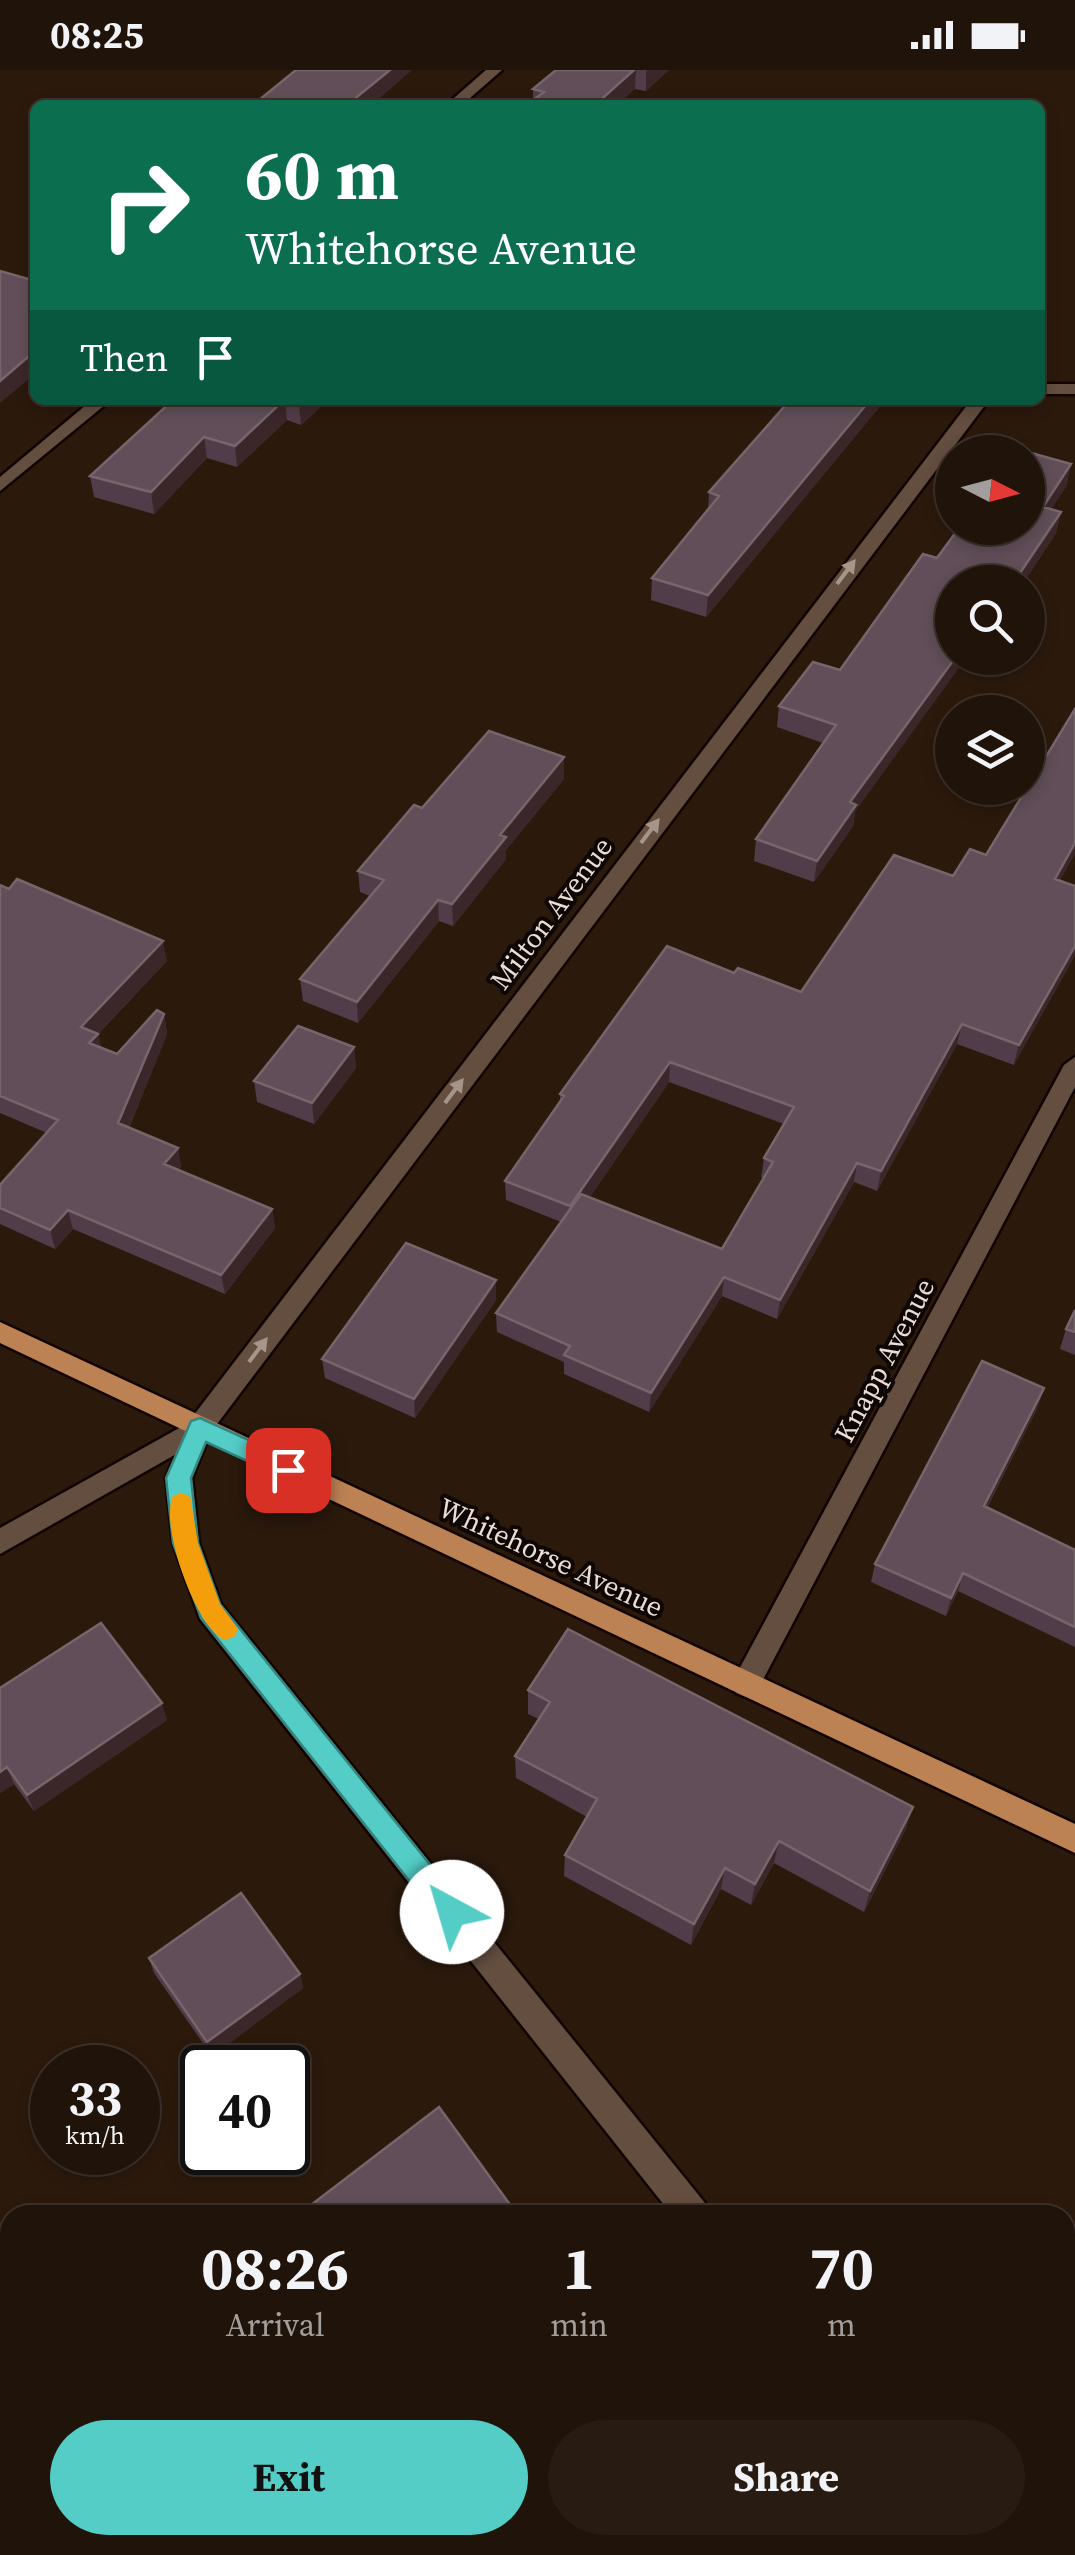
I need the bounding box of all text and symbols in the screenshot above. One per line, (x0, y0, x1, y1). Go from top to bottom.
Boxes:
text: 08:25 (50, 9, 144, 61)
text: 60 m (245, 126, 399, 222)
icon: right (80, 140, 210, 270)
text: Whitehorse Avenue (245, 217, 637, 279)
icon: arrive (188, 330, 243, 385)
text: Then (80, 332, 168, 384)
north arrow (935, 435, 1045, 545)
map controls (935, 435, 1045, 805)
one-way arrow (836, 559, 856, 585)
button: search (935, 565, 1045, 675)
button: layers (935, 695, 1045, 805)
one-way arrow (640, 818, 660, 844)
street label: Milton Avenue (481, 829, 621, 997)
one-way arrow (444, 1078, 464, 1104)
street label: Knapp Avenue (825, 1272, 943, 1448)
one-way arrow (248, 1337, 268, 1363)
pin (246, 1428, 331, 1513)
icon: arrive (261, 1443, 316, 1498)
street label: Whitehorse Avenue (432, 1488, 670, 1626)
position arrow (400, 1860, 504, 1964)
speed limit sign: 40 (180, 2045, 310, 2175)
text: 33 (68, 2063, 122, 2132)
text: km/h (65, 2118, 125, 2152)
text: 08:26 (201, 2227, 349, 2309)
text: 1 (563, 2227, 595, 2309)
text: 70 (809, 2227, 874, 2309)
text: Arrival (226, 2303, 324, 2347)
text: min (550, 2303, 608, 2347)
text: m (827, 2303, 856, 2347)
button: Exit (50, 2420, 528, 2535)
button: Share (548, 2420, 1025, 2535)

